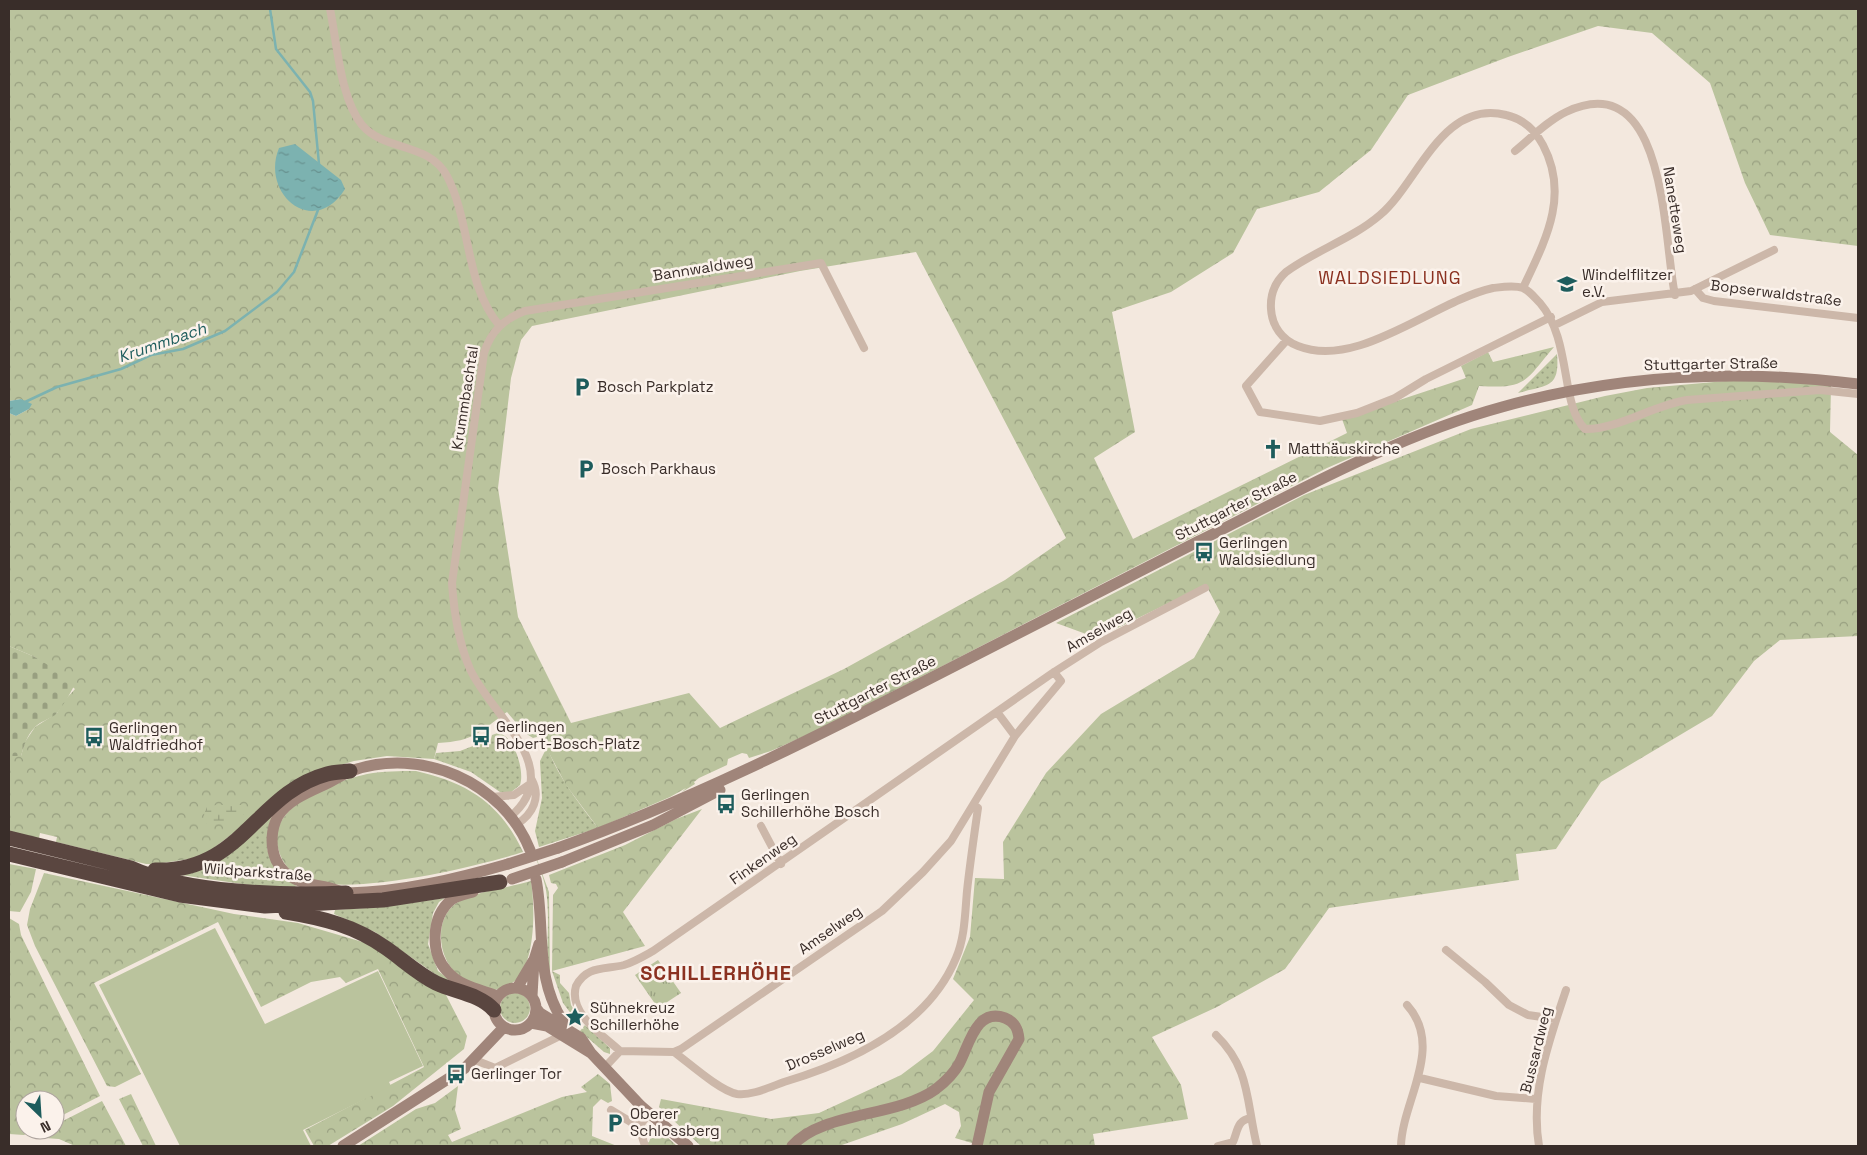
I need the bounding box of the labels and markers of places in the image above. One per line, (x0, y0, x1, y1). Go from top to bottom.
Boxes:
place label: Windelflitzer e.V. (1582, 265, 1673, 301)
school or university icon: Windelflitzer e.V. (1556, 273, 1578, 295)
parking icon: Bosch Parkplatz (571, 376, 593, 398)
place label: Bosch Parkplatz (597, 377, 714, 396)
church icon: Matthäuskirche (1262, 438, 1284, 460)
place label: Matthäuskirche (1288, 439, 1400, 458)
parking icon: Bosch Parkhaus (575, 458, 597, 480)
place label: Bosch Parkhaus (601, 459, 716, 478)
place label: Gerlingen Waldsiedlung (1219, 533, 1316, 569)
bus stop icon: Gerlingen Waldsiedlung (1193, 541, 1215, 563)
place label: Gerlingen Robert-Bosch-Platz (496, 717, 640, 753)
place label: Gerlingen Waldfriedhof (109, 718, 204, 754)
bus stop icon: Gerlingen Robert-Bosch-Platz (470, 725, 492, 747)
bus stop icon: Gerlingen Waldfriedhof (83, 726, 105, 748)
place label: Gerlingen Schillerhöhe Bosch (741, 785, 880, 821)
bus stop icon: Gerlingen Schillerhöhe Bosch (715, 793, 737, 815)
place label: Sühnekreuz Schillerhöhe (590, 998, 680, 1034)
place icon: Sühnekreuz Schillerhöhe (564, 1006, 586, 1028)
bus stop icon: Gerlinger Tor (445, 1063, 467, 1085)
place label: Gerlinger Tor (471, 1064, 562, 1083)
place label: Oberer Schlossberg (630, 1104, 720, 1140)
parking icon: Oberer Schlossberg (604, 1112, 626, 1134)

